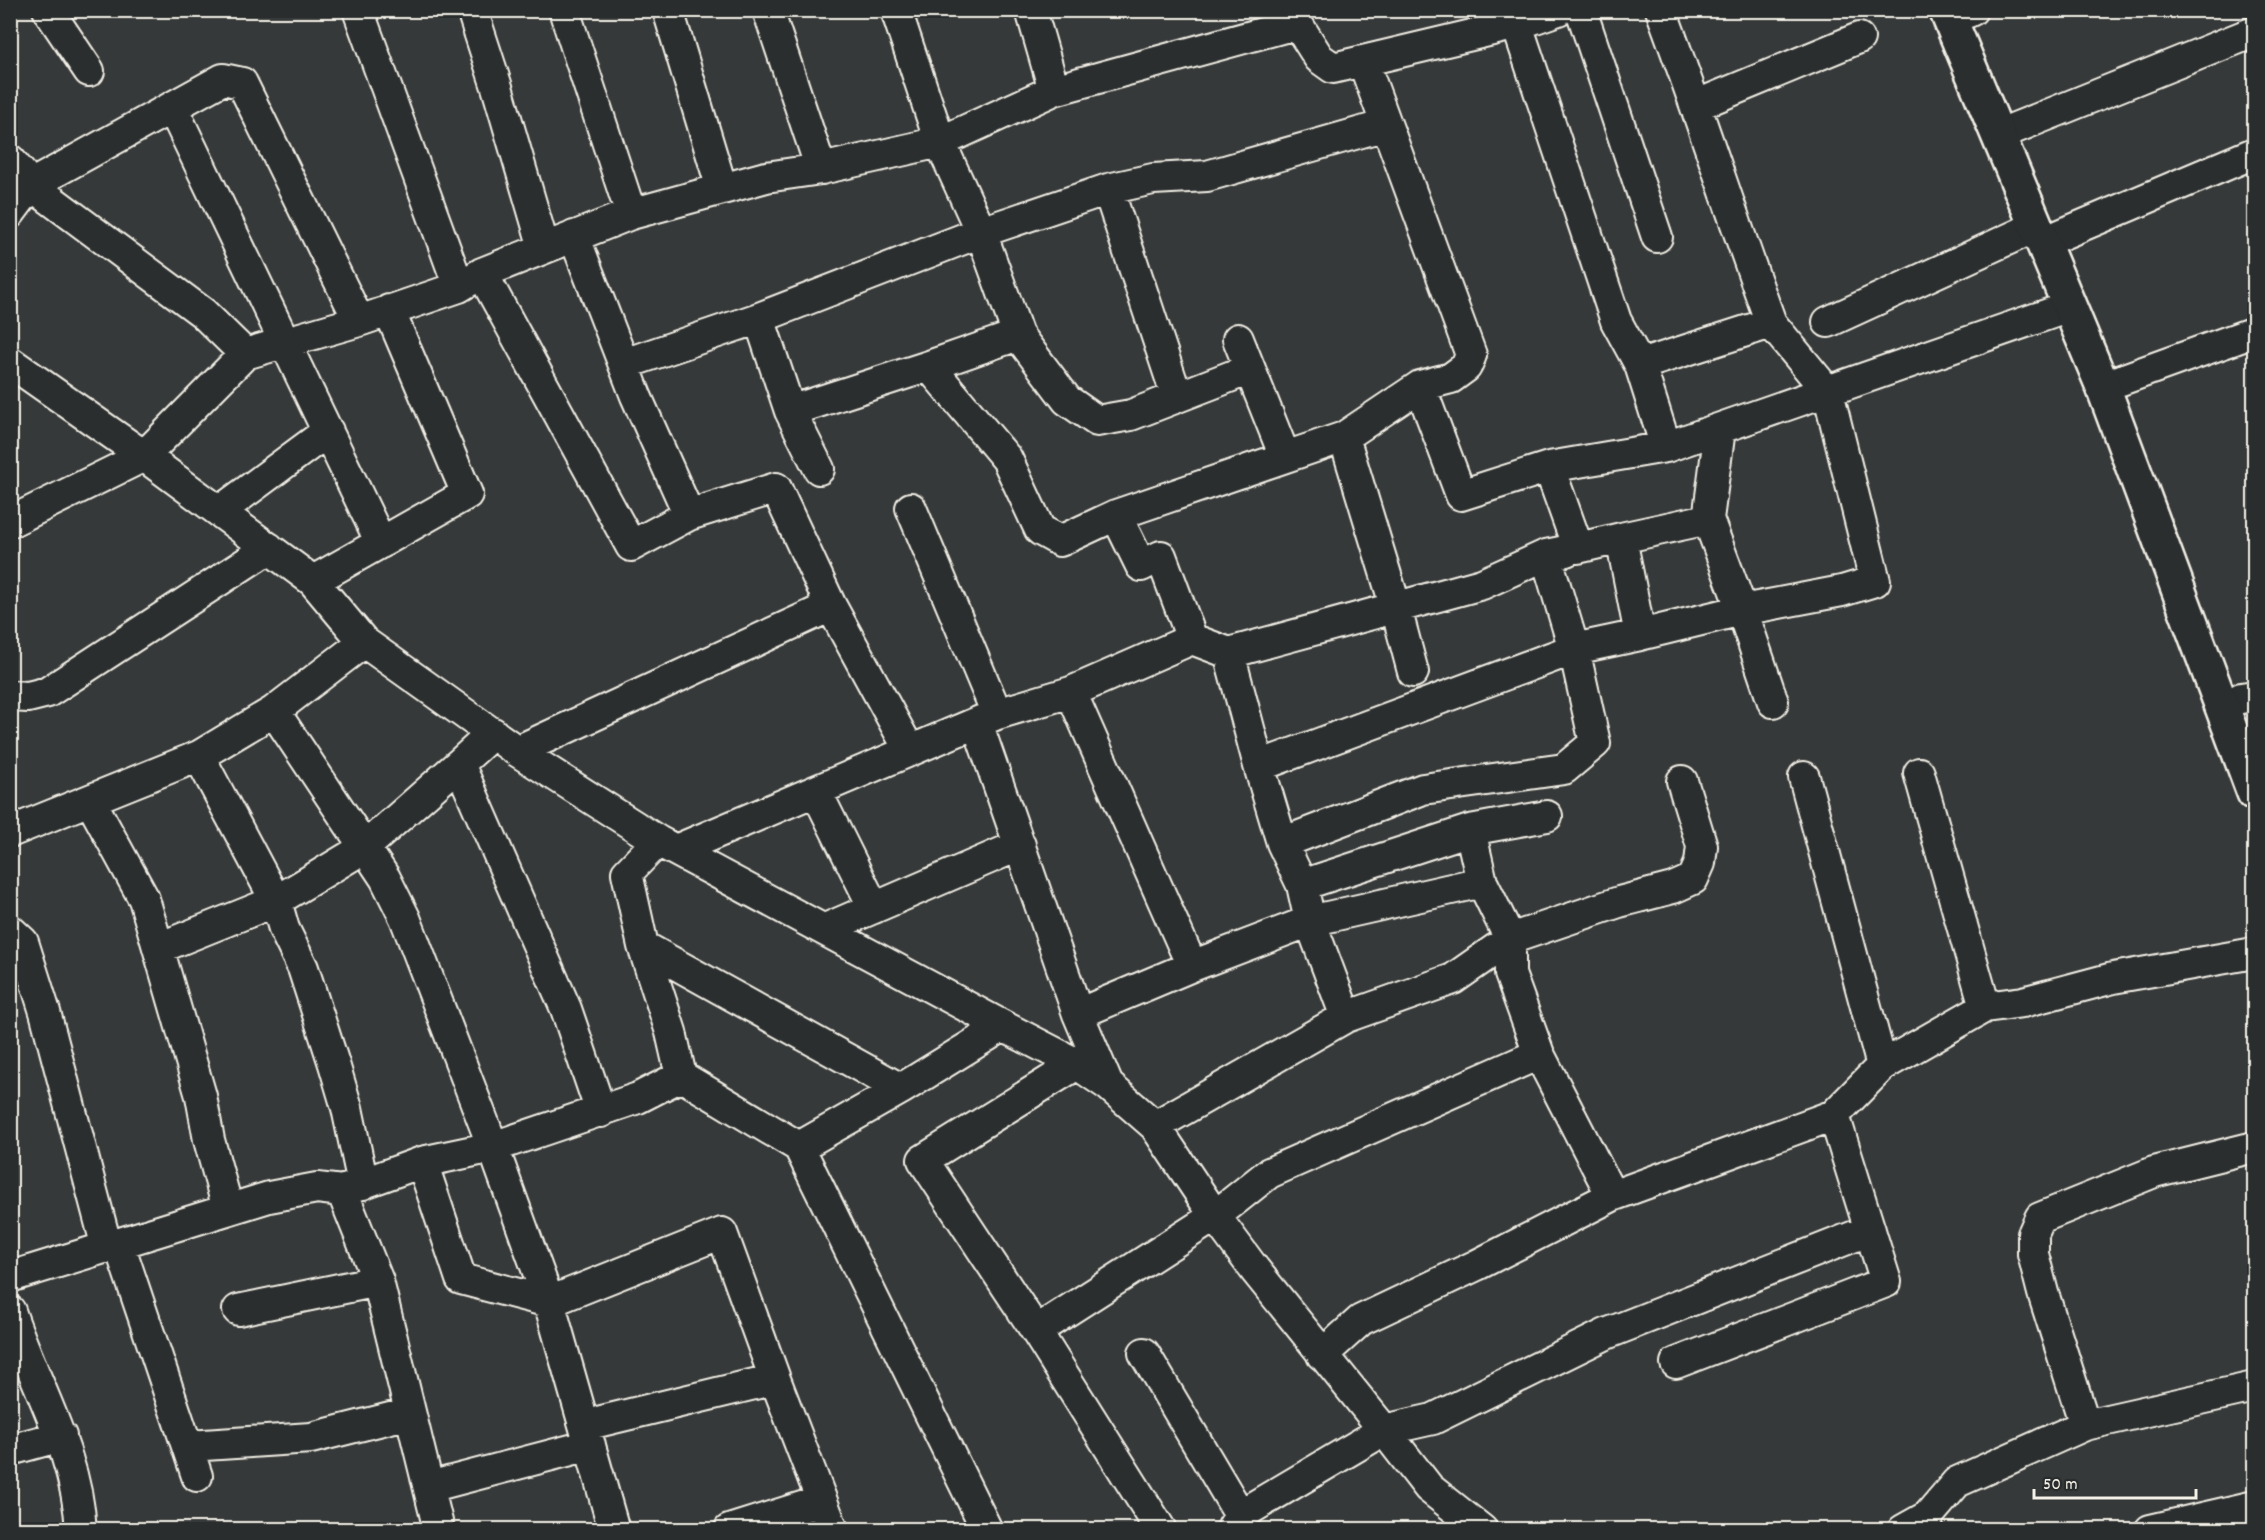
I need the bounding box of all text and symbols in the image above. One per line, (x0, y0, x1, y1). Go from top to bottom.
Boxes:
scale bar (2034, 1462, 2196, 1500)
text: 50 m (2043, 1473, 2078, 1498)

